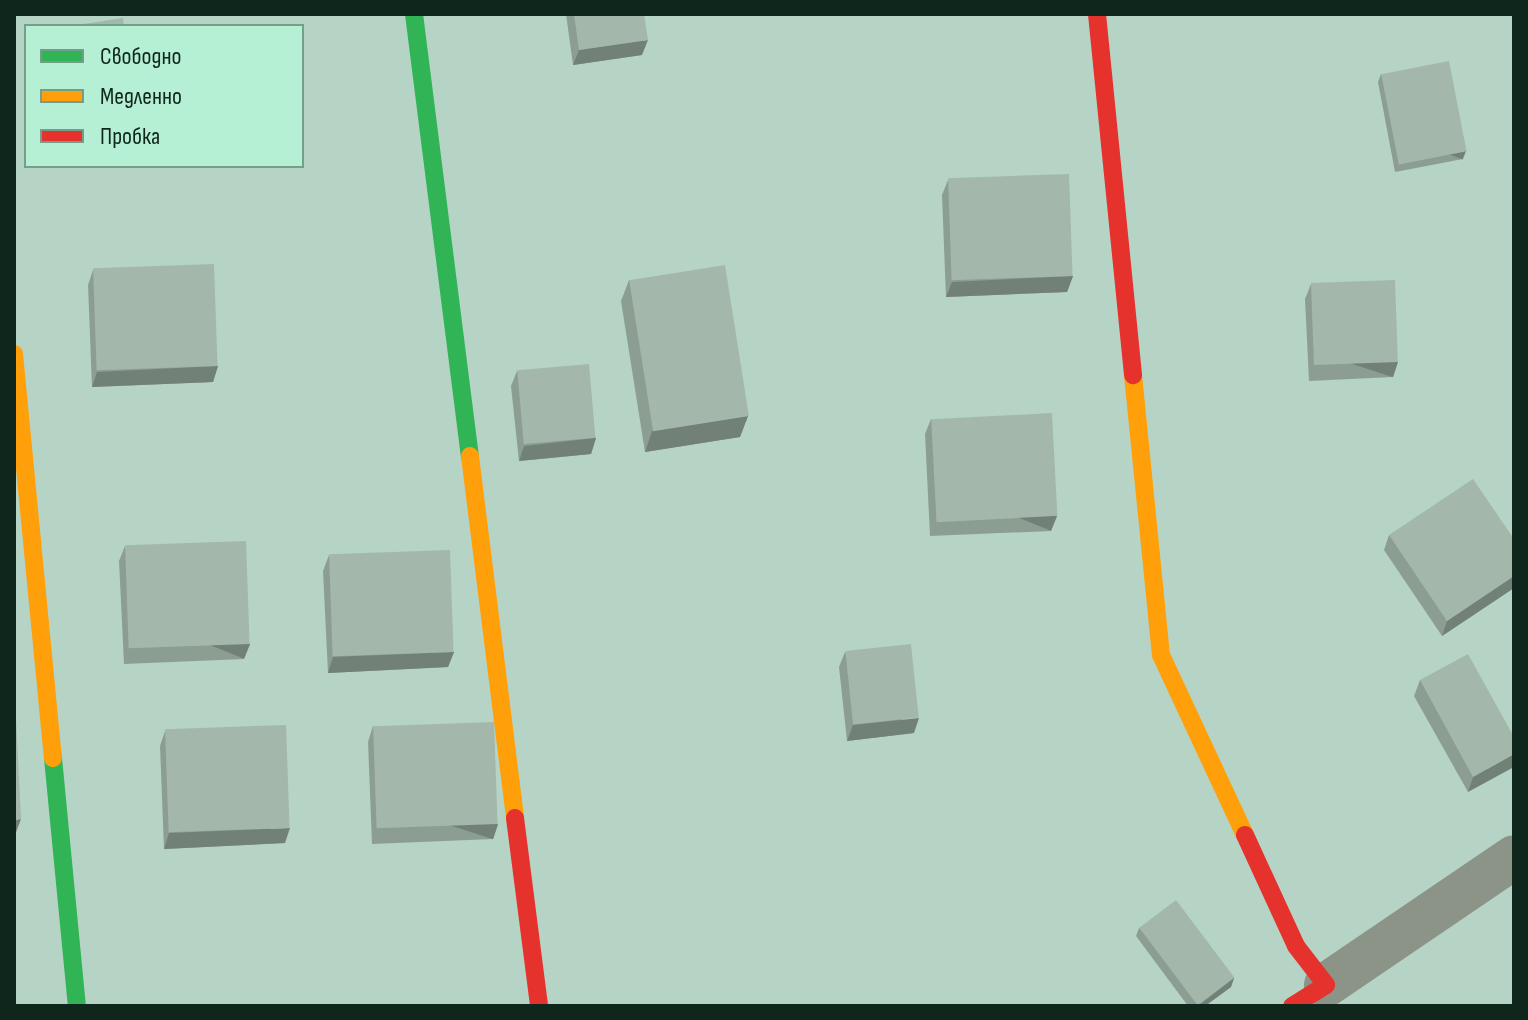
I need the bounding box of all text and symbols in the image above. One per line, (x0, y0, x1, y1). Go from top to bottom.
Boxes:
legend (24, 24, 304, 168)
text: Свободно (100, 42, 181, 71)
text: Медленно (100, 82, 182, 111)
text: Пробка (100, 122, 160, 151)

